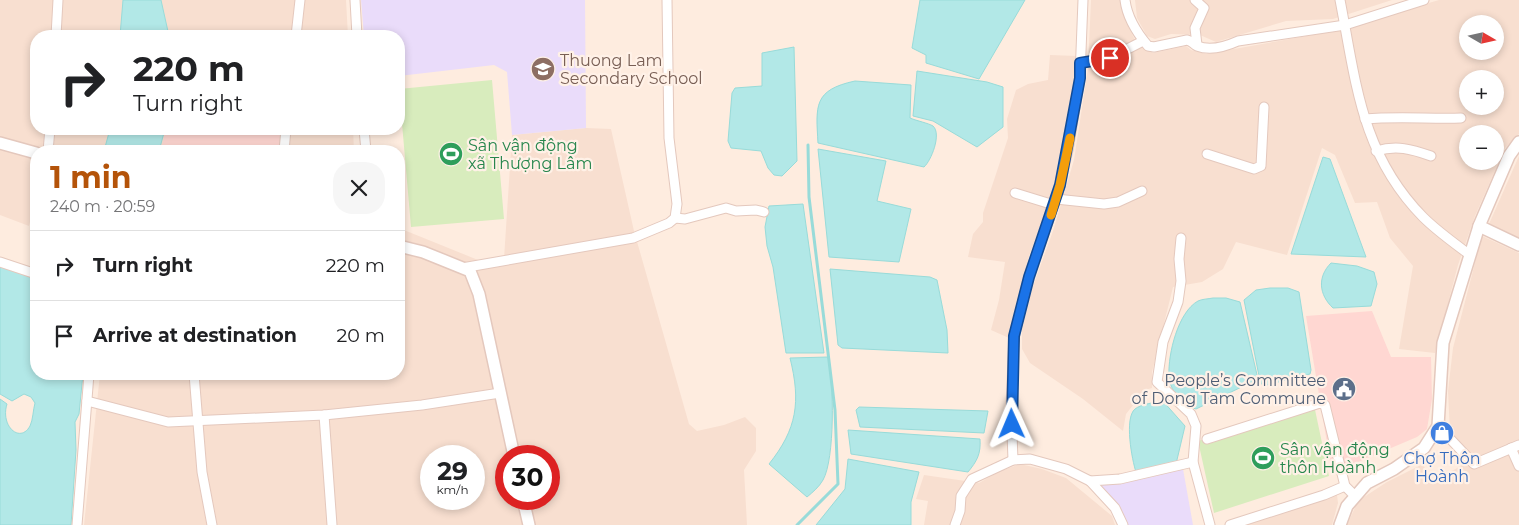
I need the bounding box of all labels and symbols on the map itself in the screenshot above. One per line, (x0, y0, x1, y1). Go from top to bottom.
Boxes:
north arrow (1459, 15, 1504, 60)
pin (1089, 37, 1131, 79)
place label: Thuong Lam Secondary School (560, 51, 703, 88)
school or university icon: Thuong Lam Secondary School (530, 56, 556, 82)
place label: Sân vận động xã Thượng Lâm (468, 136, 592, 173)
sports icon: Sân vận động xã Thượng Lâm (438, 141, 464, 167)
place label: People’s Committee of Dong Tam Commune (1132, 371, 1326, 408)
public building icon: People’s Committee of Dong Tam Commune (1331, 376, 1357, 402)
position arrow (985, 397, 1037, 449)
shop icon: Chợ Thôn Hoành (1429, 420, 1455, 446)
place label: Sân vận động thôn Hoành (1280, 440, 1390, 477)
speed limit sign: 30 (495, 445, 560, 510)
sports icon: Sân vận động thôn Hoành (1250, 445, 1276, 471)
place label: Chợ Thôn Hoành (1403, 449, 1481, 486)

